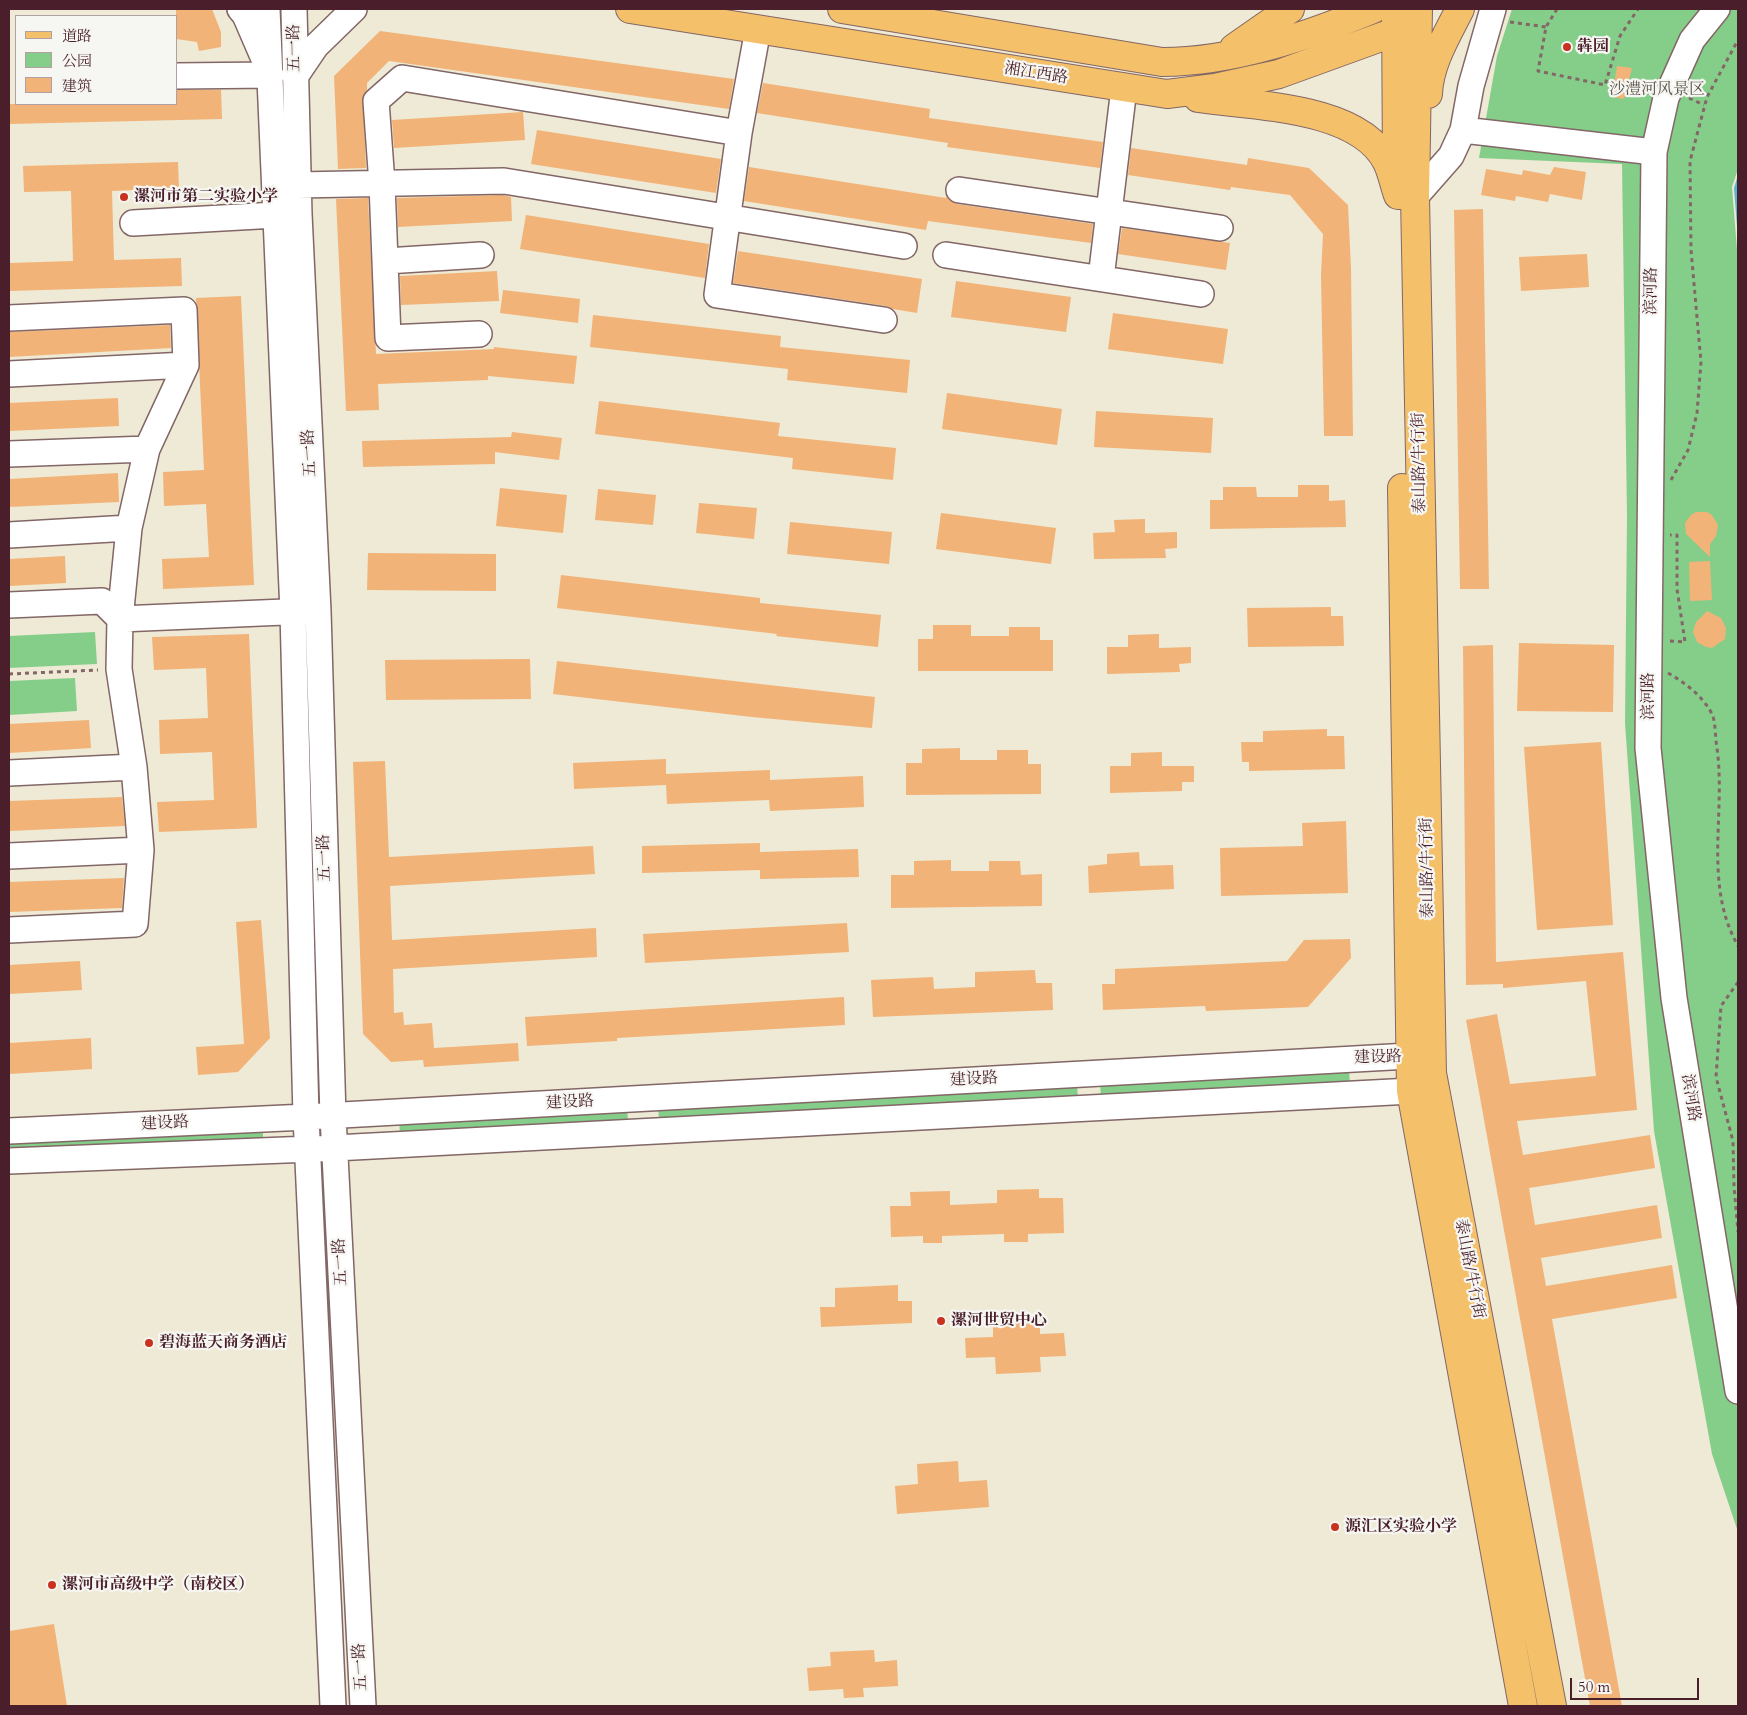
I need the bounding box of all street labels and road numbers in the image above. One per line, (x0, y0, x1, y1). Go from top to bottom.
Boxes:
street label: 五一路 (285, 24, 305, 72)
street label: 湘江西路 (1003, 60, 1069, 88)
street label: 滨河路 (1642, 267, 1662, 315)
street label: 泰山路/牛行街 (1410, 412, 1430, 514)
street label: 五一路 (299, 429, 321, 477)
street label: 滨河路 (1639, 672, 1659, 720)
street label: 泰山路/牛行街 (1418, 817, 1438, 919)
street label: 五一路 (315, 834, 335, 882)
street label: 建设路 (1354, 1048, 1402, 1068)
street label: 建设路 (950, 1069, 998, 1091)
street label: 滨河路 (1677, 1073, 1703, 1123)
street label: 建设路 (546, 1092, 594, 1114)
street label: 建设路 (141, 1113, 189, 1135)
street label: 泰山路/牛行街 (1450, 1218, 1488, 1320)
street label: 五一路 (330, 1238, 352, 1286)
street label: 五一路 (350, 1643, 372, 1691)

